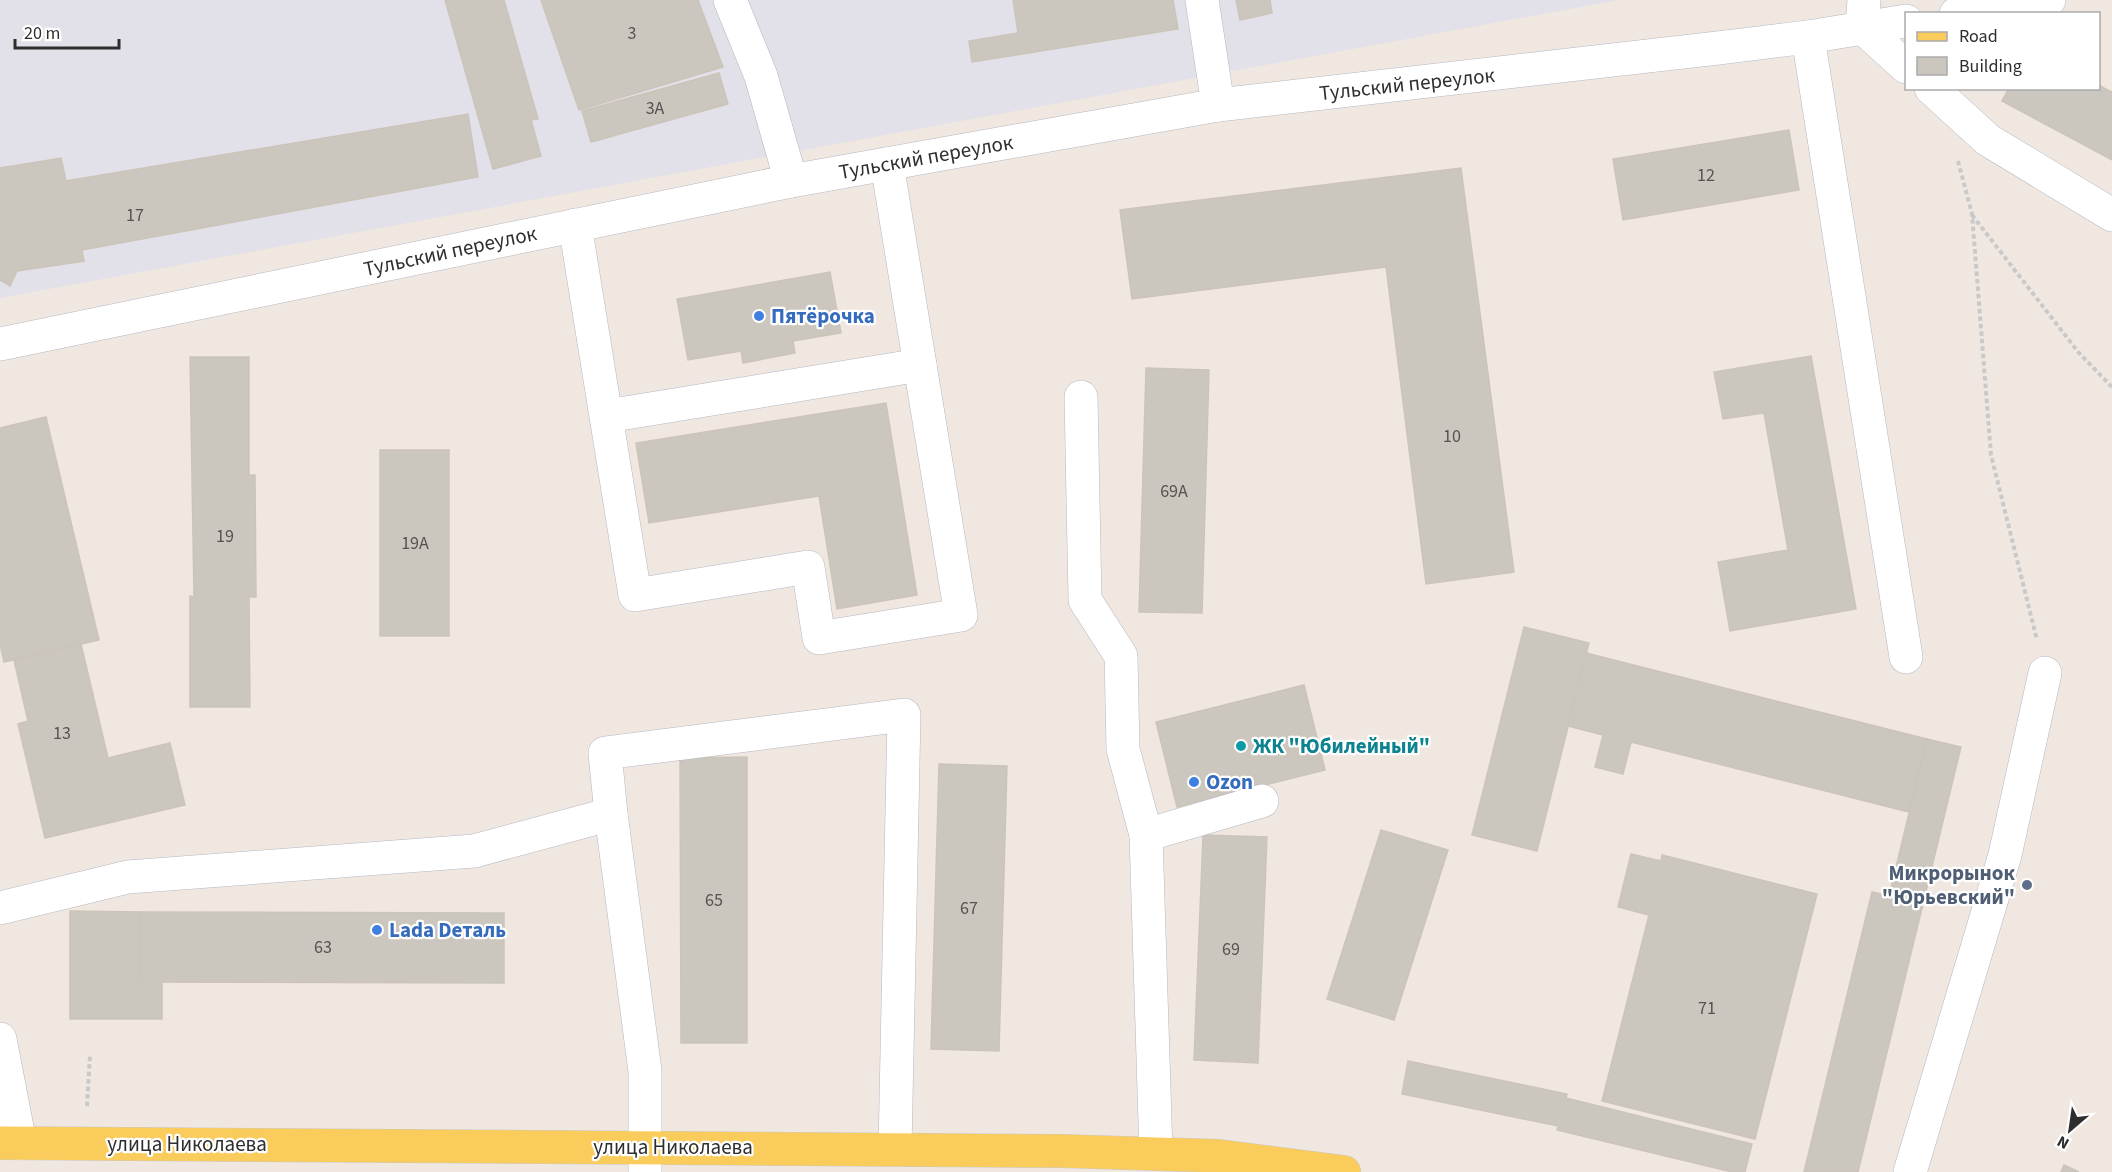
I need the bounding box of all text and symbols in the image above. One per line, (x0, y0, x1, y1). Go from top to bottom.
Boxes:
scale bar (15, 12, 118, 50)
legend (1905, 12, 2100, 90)
text: 20 m (24, 21, 60, 46)
house number: 3 (628, 21, 637, 46)
text: Road (1959, 24, 1998, 49)
text: Building (1959, 54, 2022, 79)
street label: Тульский переулок (1318, 60, 1497, 108)
house number: 3А (646, 96, 665, 121)
street label: Тульский переулок (837, 127, 1016, 187)
house number: 12 (1697, 163, 1715, 188)
house number: 17 (126, 203, 144, 228)
street label: Тульский переулок (361, 218, 540, 284)
place label: Пятёрочка (771, 301, 875, 331)
marker: Пятёрочка (752, 309, 766, 323)
house number: 10 (1443, 424, 1461, 449)
house number: 69А (1160, 479, 1188, 504)
house number: 19 (216, 524, 234, 549)
house number: 19А (401, 531, 429, 556)
house number: 13 (53, 721, 71, 746)
place label: ЖК "Юбилейный" (1253, 731, 1430, 761)
marker: ЖК "Юбилейный" (1234, 739, 1248, 753)
place label: Ozon (1206, 767, 1253, 797)
marker: Ozon (1187, 775, 1201, 789)
place label: Микрорынок "Юрьевский" (1882, 858, 2015, 912)
marker: Микрорынок "Юрьевский" (2020, 878, 2034, 892)
house number: 65 (705, 888, 723, 913)
house number: 67 (960, 896, 978, 921)
place label: Lada Dеталь (389, 915, 506, 945)
marker: Lada Dеталь (370, 923, 384, 937)
house number: 63 (314, 935, 332, 960)
house number: 69 (1222, 937, 1240, 962)
house number: 71 (1698, 996, 1716, 1021)
north arrow (2040, 1100, 2100, 1160)
street label: улица Николаева (107, 1129, 267, 1159)
text: N (2053, 1130, 2073, 1154)
street label: улица Николаева (593, 1132, 753, 1162)

